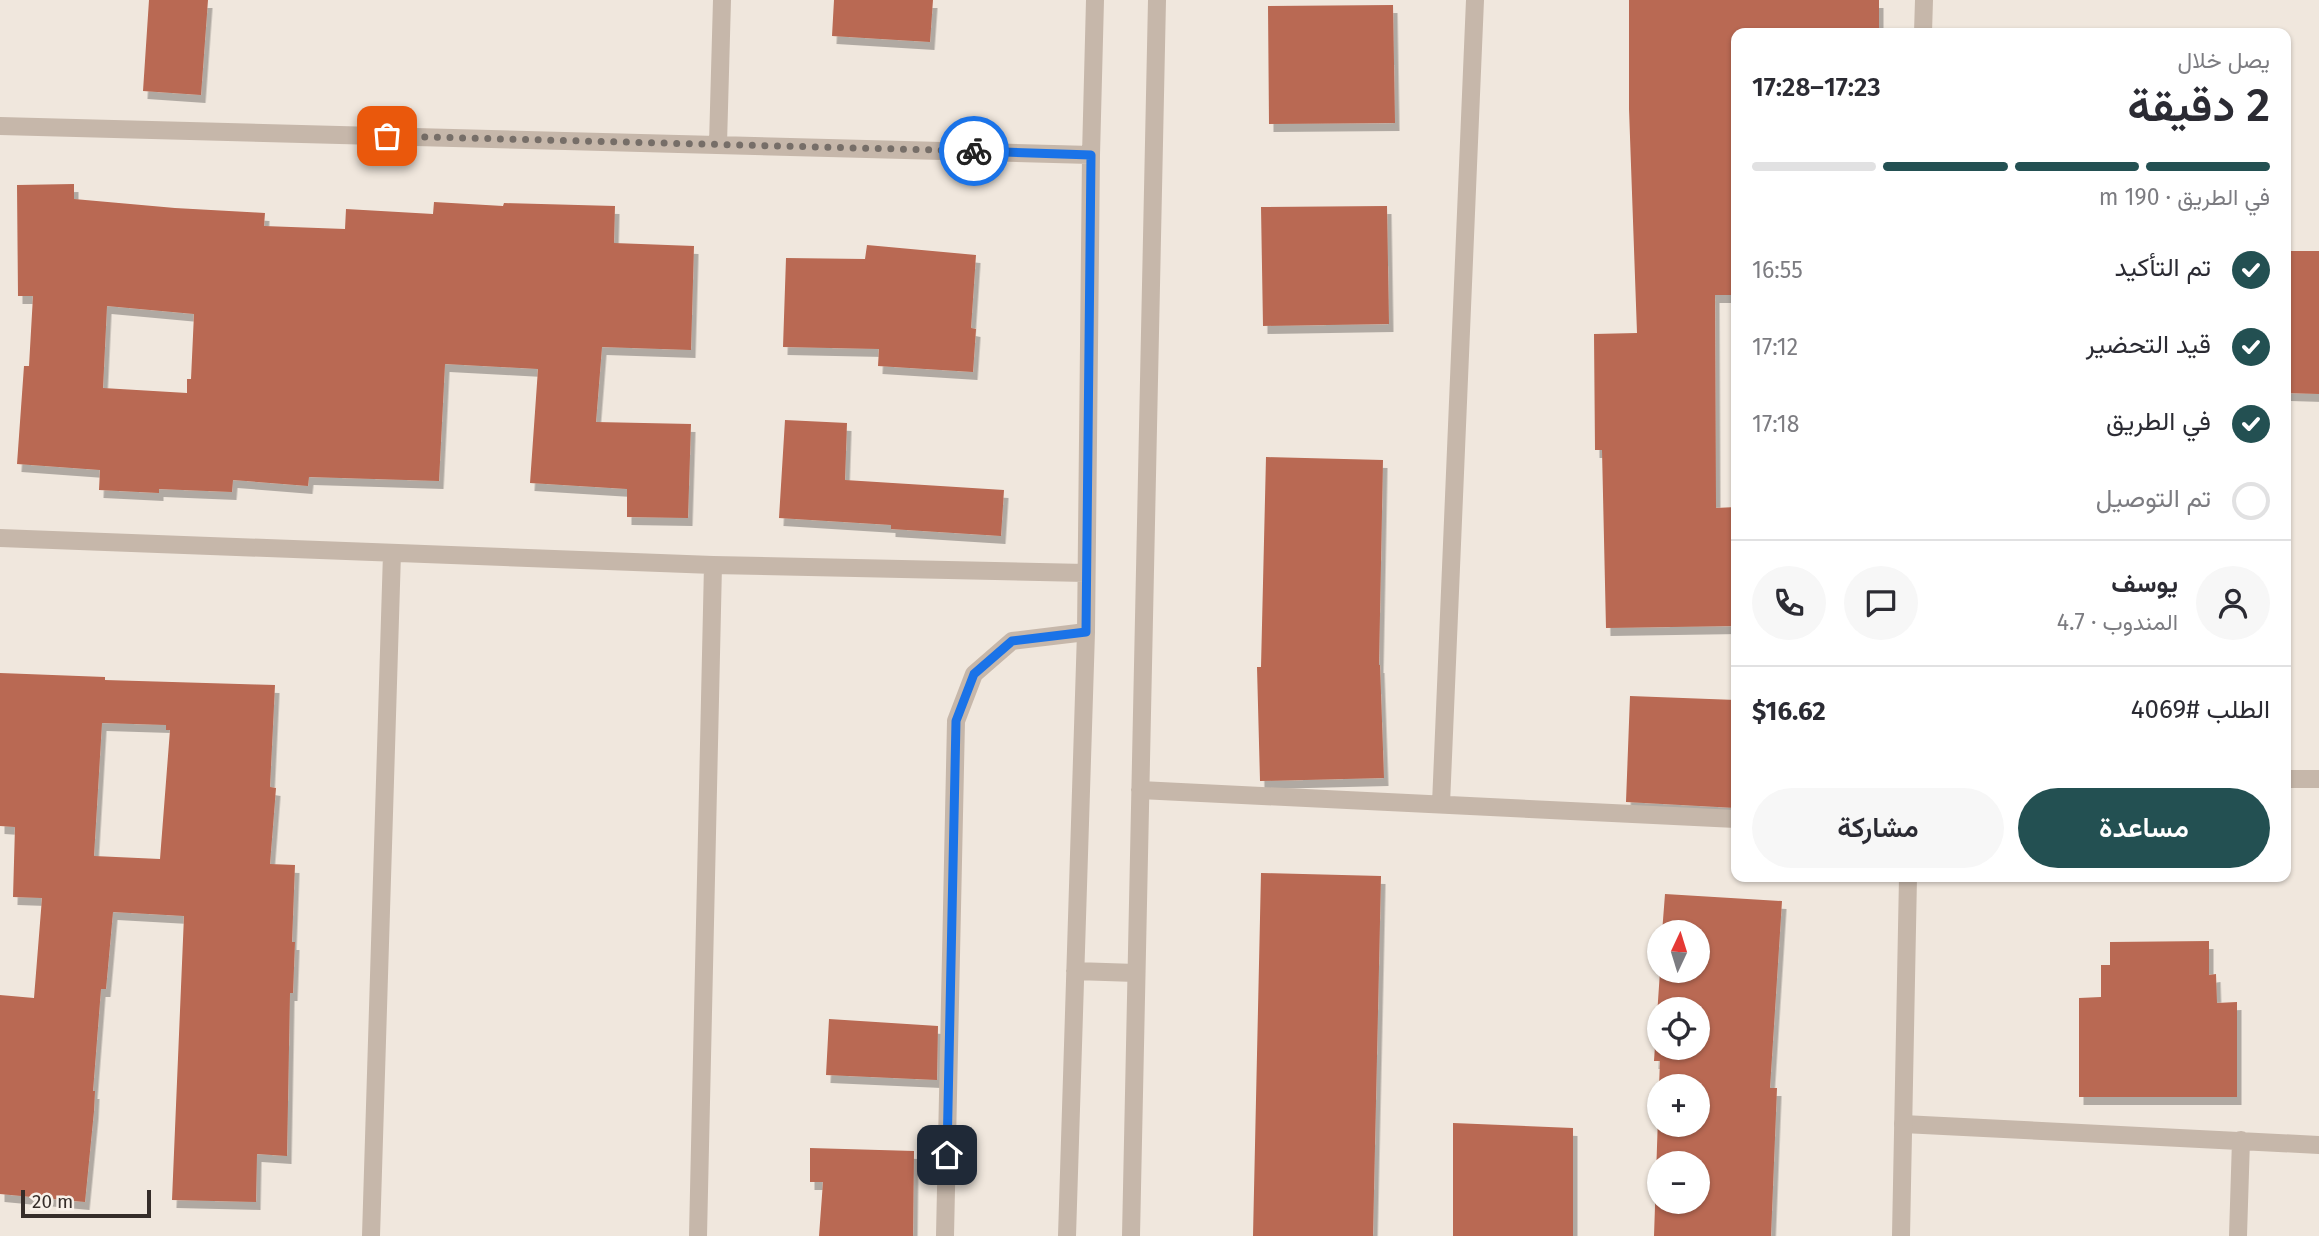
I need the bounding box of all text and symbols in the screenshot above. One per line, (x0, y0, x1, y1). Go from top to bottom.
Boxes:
text: يصل خلال (2178, 46, 2270, 74)
text: 17:23–17:28 (1752, 72, 1881, 103)
text: 2 دقيقة (2127, 78, 2270, 133)
pin (357, 106, 417, 166)
courier (939, 116, 1009, 186)
icon: bag (368, 117, 406, 155)
icon: bike (955, 132, 993, 170)
text: في الطريق · 190 m (2099, 183, 2270, 211)
icon: check (2232, 251, 2270, 289)
text: تم التأكيد (2115, 252, 2211, 283)
text: 16:55 (1752, 256, 1803, 284)
icon: check (2232, 328, 2270, 366)
text: قيد التحضير (2086, 329, 2211, 360)
text: 17:12 (1752, 333, 1798, 361)
icon: check (2232, 405, 2270, 443)
text: في الطريق (2106, 406, 2211, 437)
text: 17:18 (1752, 410, 1799, 438)
text: تم التوصيل (2096, 483, 2211, 514)
button: phone (1752, 566, 1826, 640)
button: chat (1844, 566, 1918, 640)
button: person (2196, 566, 2270, 640)
text: يوسف (2111, 568, 2178, 599)
text: المندوب · 4.7 (2057, 608, 2178, 636)
text: الطلب #4069 (2131, 694, 2270, 725)
text: $16.62 (1752, 696, 1826, 727)
button: مشاركة (1752, 788, 2004, 868)
button: مساعدة (2018, 788, 2270, 868)
north arrow (1647, 920, 1710, 984)
map controls (1647, 920, 1710, 1214)
button: locate (1647, 997, 1710, 1060)
button: + (1647, 1074, 1710, 1137)
pin (917, 1125, 977, 1185)
icon: home (928, 1136, 966, 1174)
button: − (1647, 1151, 1710, 1214)
scale bar (21, 1187, 150, 1219)
text: 20 m (32, 1190, 73, 1213)

